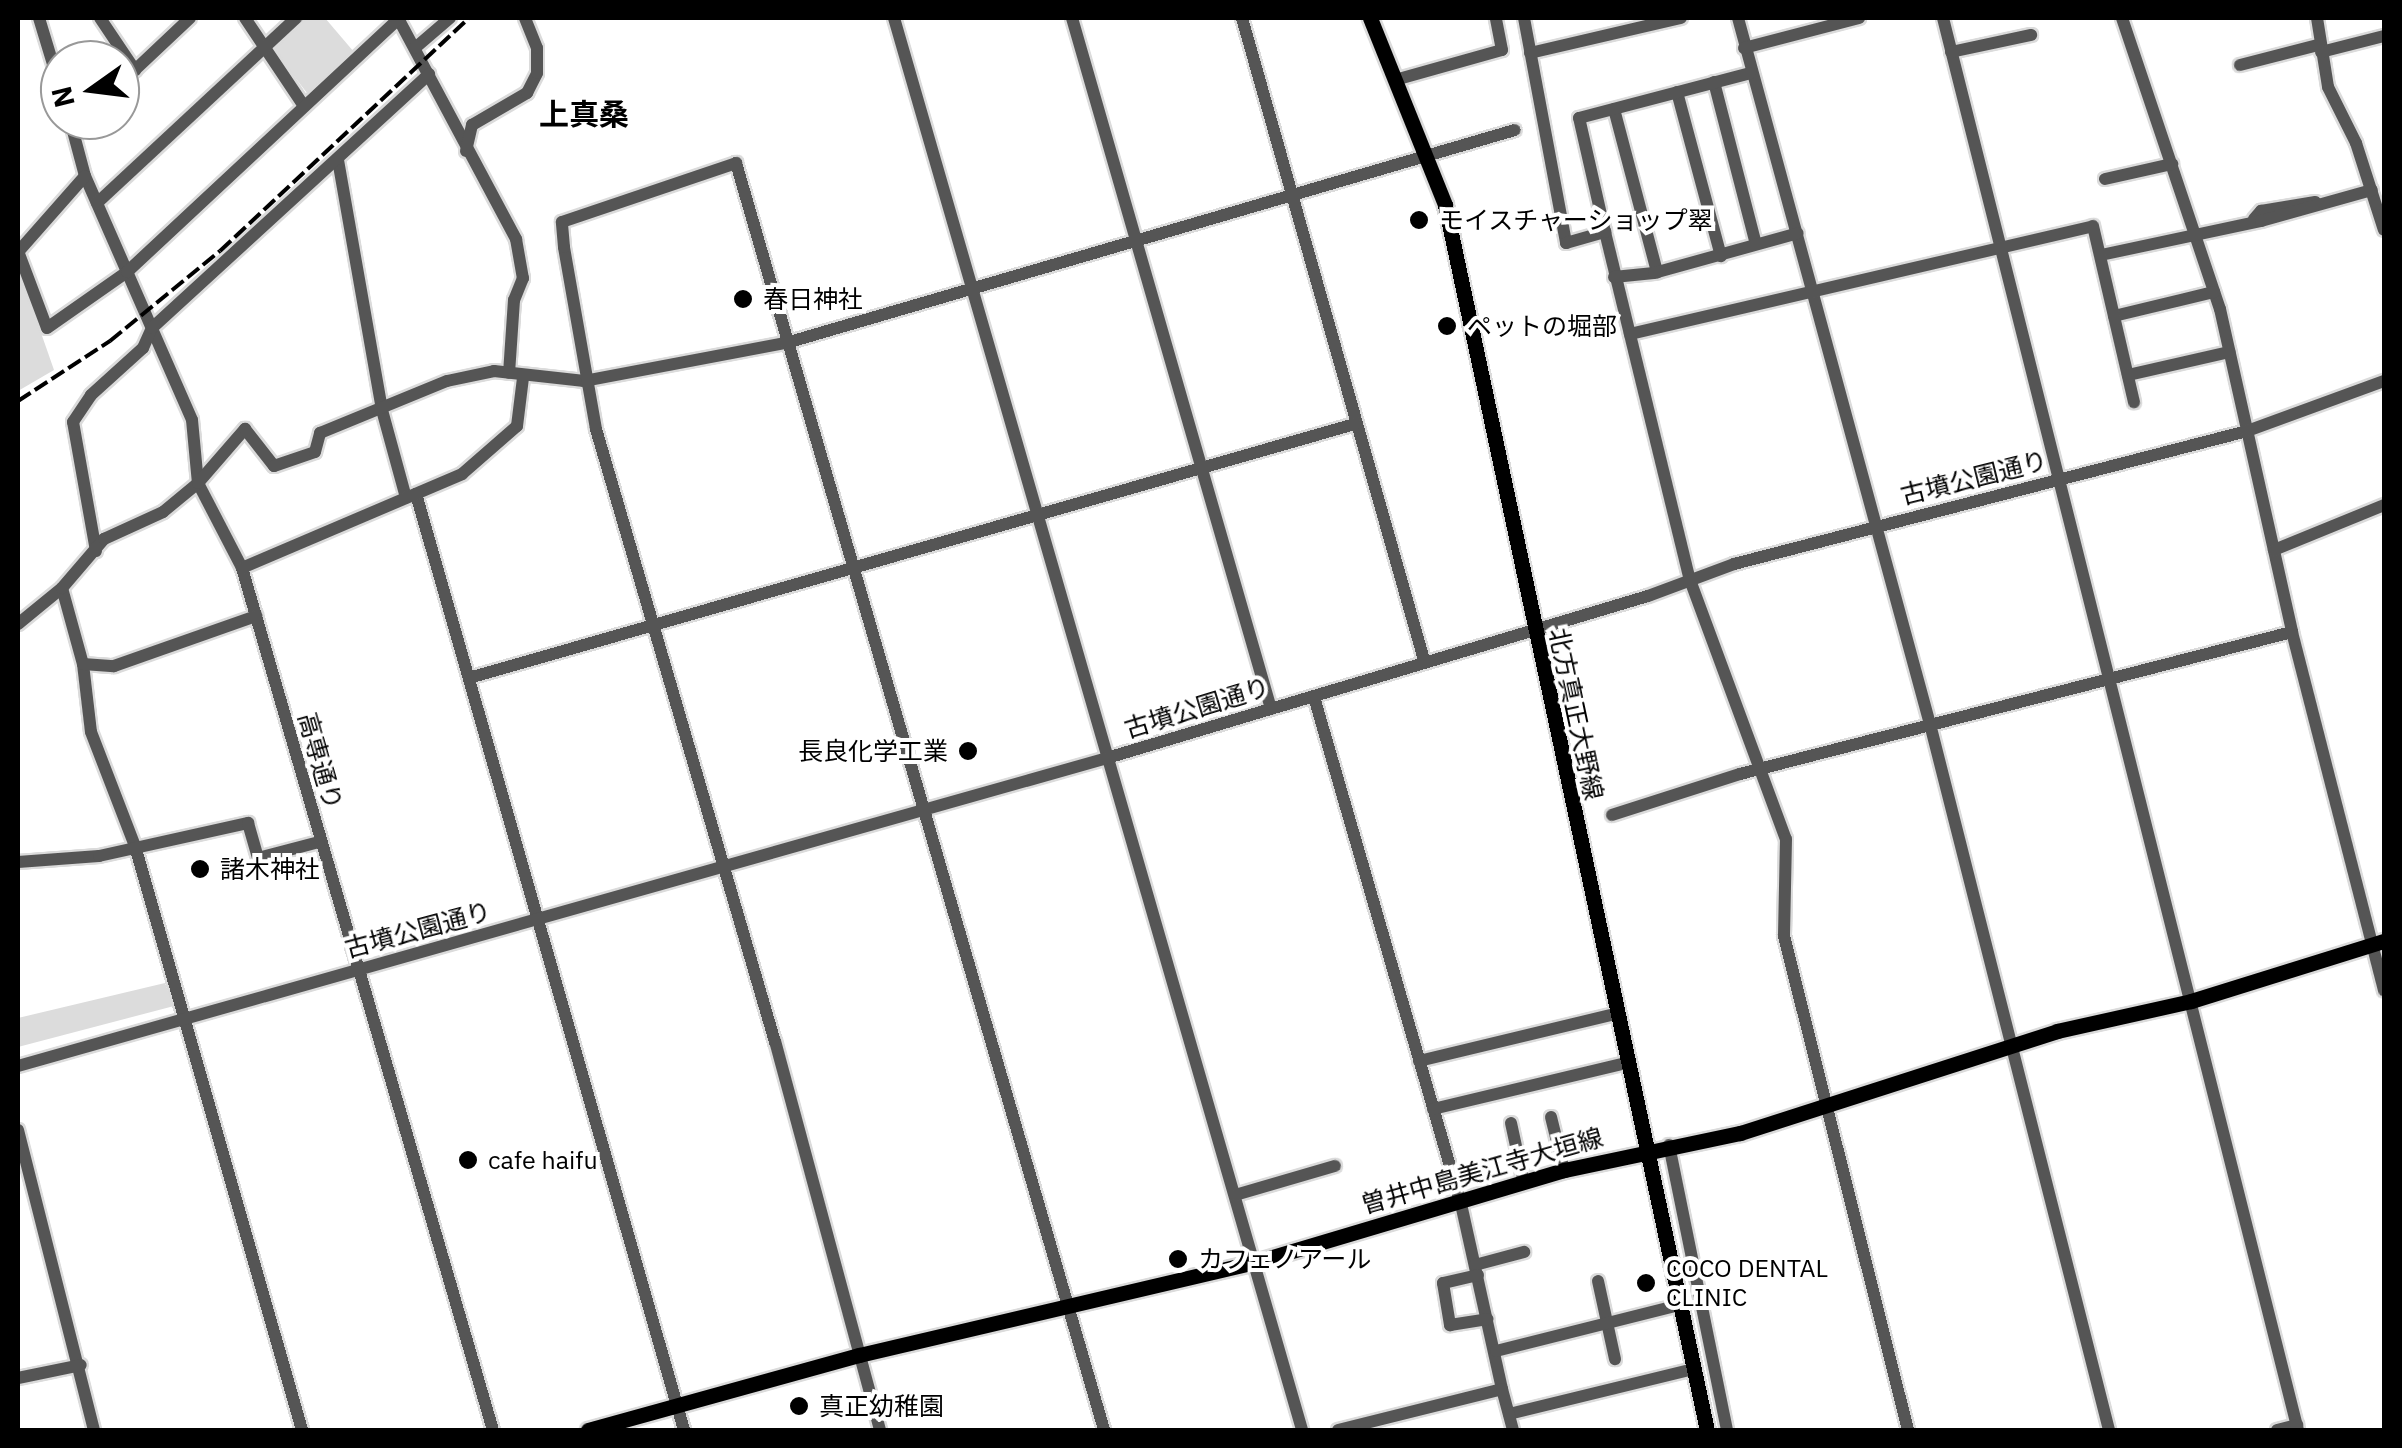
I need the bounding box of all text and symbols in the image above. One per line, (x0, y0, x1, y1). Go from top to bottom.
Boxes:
north arrow (40, 40, 140, 140)
text: N (42, 83, 83, 111)
district label: 上真桑 (539, 96, 629, 132)
place label: モイスチャーショップ翠 (1439, 205, 1714, 235)
marker: モイスチャーショップ翠 (1408, 209, 1430, 231)
place label: 春日神社 (763, 284, 863, 314)
marker: 春日神社 (732, 288, 754, 310)
place label: ペットの堀部 (1467, 311, 1617, 341)
marker: ペットの堀部 (1436, 315, 1458, 337)
street label: 古墳公園通り (1898, 445, 2050, 511)
street label: 北方真正大野線 (1543, 625, 1609, 803)
street label: 古墳公園通り (1121, 672, 1273, 744)
street label: 高専通り (292, 709, 348, 813)
place label: 長良化学工業 (798, 736, 948, 766)
marker: 長良化学工業 (957, 740, 979, 762)
place label: 諸木神社 (220, 854, 320, 884)
marker: 諸木神社 (189, 858, 211, 880)
street label: 古墳公園通り (342, 896, 494, 964)
street label: 曽井中島美江寺大垣線 (1358, 1122, 1606, 1220)
place label: cafe haifu (488, 1145, 598, 1175)
marker: cafe haifu (457, 1149, 479, 1171)
place label: カフェノアール (1198, 1244, 1371, 1274)
marker: カフェノアール (1167, 1248, 1189, 1270)
place label: COCO DENTAL CLINIC (1666, 1254, 1828, 1313)
marker: COCO DENTAL CLINIC (1635, 1272, 1657, 1294)
place label: 真正幼稚園 (819, 1391, 944, 1421)
marker: 真正幼稚園 (788, 1395, 810, 1417)

